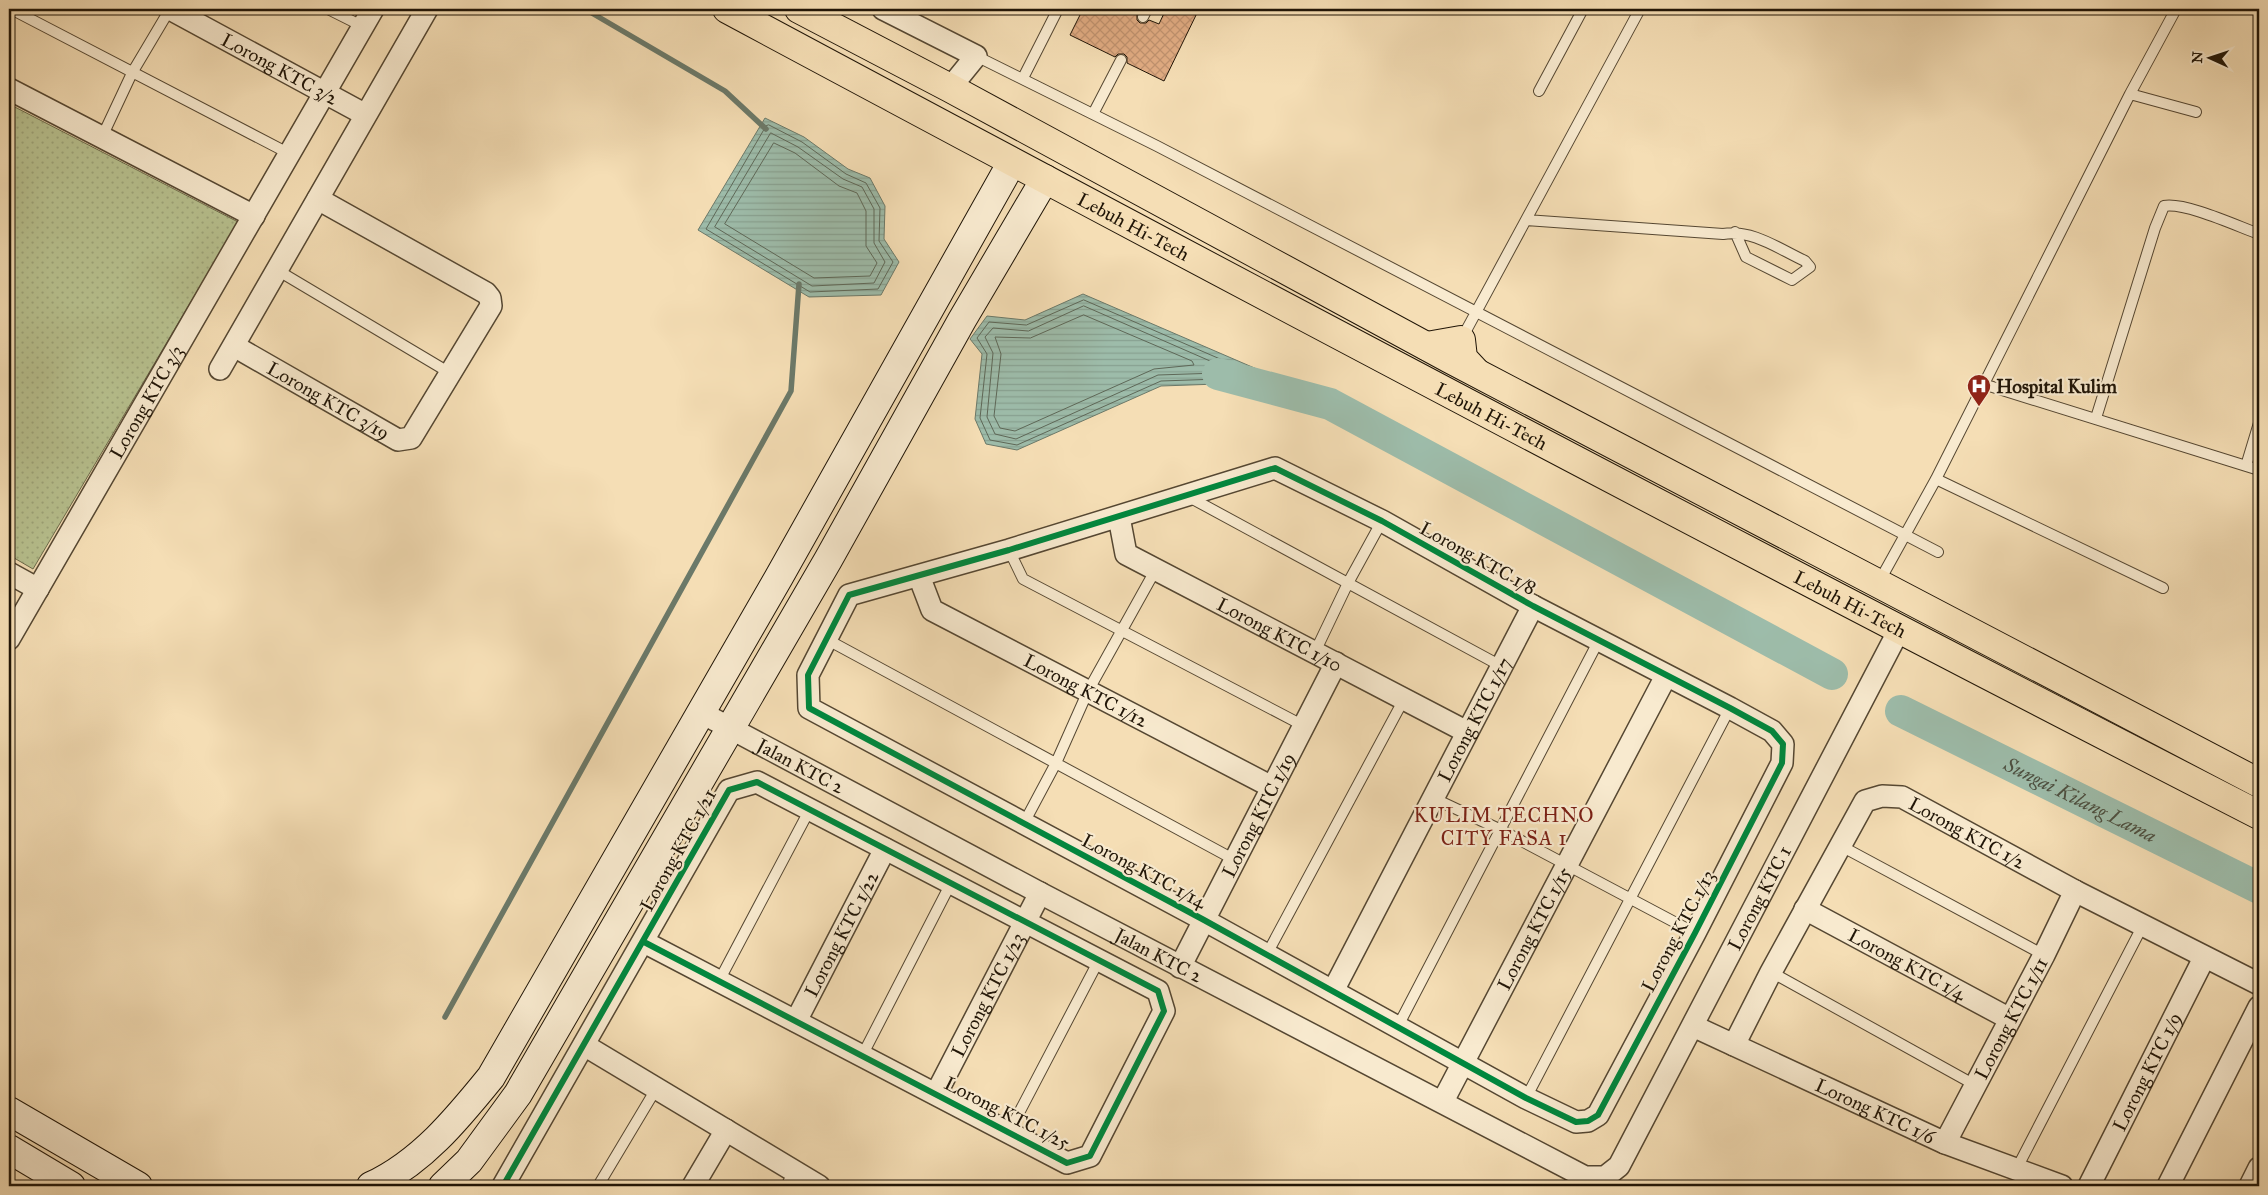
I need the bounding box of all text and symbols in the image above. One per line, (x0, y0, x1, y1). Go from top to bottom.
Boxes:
street label: Lorong KTC 3/2 (218, 28, 343, 110)
north arrow (2186, 32, 2236, 82)
text: N (2189, 51, 2206, 64)
street label: Lebuh Hi-Tech (1074, 187, 1194, 266)
street label: Lorong KTC 3/3 (104, 341, 188, 463)
street label: Lorong KTC 3/19 (263, 356, 394, 444)
hospital icon: Hospital Kulim (1966, 373, 1992, 407)
place label: Hospital Kulim (1996, 375, 2117, 399)
street label: Lebuh Hi-Tech (1432, 377, 1552, 455)
street label: Lorong KTC 1/8 (1415, 517, 1540, 600)
street label: Lebuh Hi-Tech (1790, 565, 1911, 643)
street label: Lorong KTC 1/10 (1213, 592, 1346, 676)
street label: Lorong KTC 1/12 (1020, 648, 1152, 732)
street label: Lorong KTC 1/17 (1432, 653, 1516, 786)
street label: Jalan KTC 2 (751, 732, 849, 798)
street label: Lorong KTC 1/19 (1217, 749, 1300, 881)
water label: Sungai Kilang Lama (1999, 751, 2160, 847)
street label: Lorong KTC 1/21 (635, 785, 722, 916)
street label: Lorong KTC 1/2 (1905, 792, 2030, 874)
district label: KULIM TECHNO CITY FASA 1 (1414, 803, 1594, 850)
street label: Lorong KTC 1/14 (1077, 829, 1210, 915)
street label: Lorong KTC 1 (1722, 842, 1796, 954)
street label: Lorong KTC 1/15 (1492, 863, 1575, 994)
street label: Lorong KTC 1/13 (1636, 866, 1721, 996)
street label: Lorong KTC 1/22 (799, 867, 883, 1001)
street label: Jalan KTC 2 (1109, 922, 1207, 987)
street label: Lorong KTC 1/4 (1845, 923, 1970, 1005)
street label: Lorong KTC 1/23 (946, 929, 1029, 1060)
street label: Lorong KTC 1/11 (1969, 953, 2052, 1083)
street label: Lorong KTC 1/9 (2107, 1009, 2186, 1135)
street label: Lorong KTC 1/25 (940, 1072, 1074, 1155)
street label: Lorong KTC 1/6 (1812, 1073, 1940, 1149)

